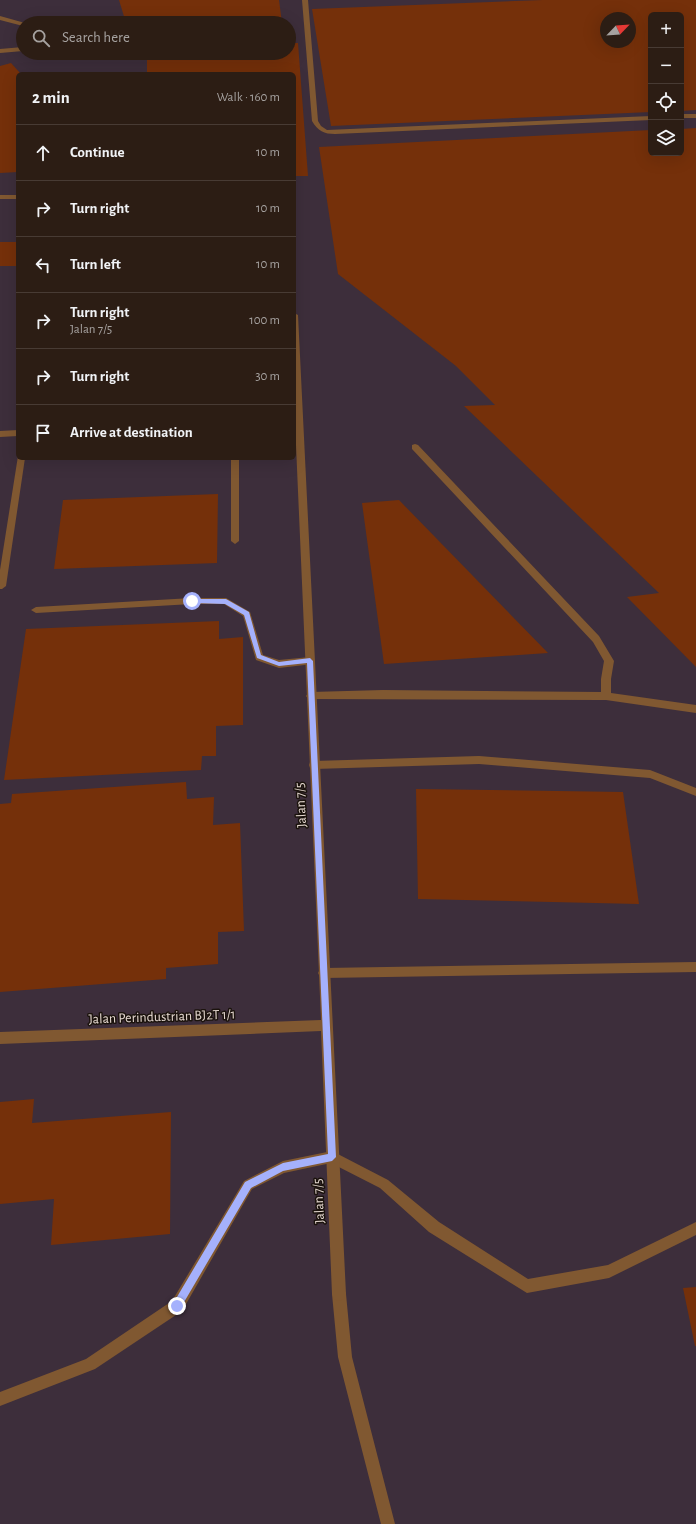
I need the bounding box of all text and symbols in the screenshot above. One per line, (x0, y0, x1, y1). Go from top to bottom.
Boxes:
north arrow (600, 12, 636, 48)
map controls (648, 12, 684, 156)
button: + (648, 12, 684, 48)
search box (16, 16, 296, 60)
icon: search (30, 27, 52, 49)
text: Search here (62, 30, 130, 45)
button: − (648, 48, 684, 84)
button: locate (648, 84, 684, 120)
text: 2 min (32, 89, 70, 106)
text: Walk · 160 m (217, 91, 280, 104)
button: layers (648, 120, 684, 156)
icon: ahead (32, 142, 54, 164)
text: Continue (70, 145, 125, 160)
text: 10 m (256, 146, 280, 159)
icon: right (32, 198, 54, 220)
text: Turn right (70, 201, 129, 216)
text: 10 m (256, 202, 280, 215)
icon: left (32, 254, 54, 276)
text: Turn left (70, 257, 121, 272)
text: 10 m (256, 258, 280, 271)
text: Turn right (70, 305, 129, 320)
icon: right (32, 310, 54, 332)
text: 100 m (249, 314, 280, 327)
text: Jalan 7/5 (70, 323, 112, 336)
icon: right (32, 366, 54, 388)
text: Turn right (70, 369, 129, 384)
text: 30 m (255, 370, 280, 383)
icon: arrive (32, 422, 54, 444)
text: Arrive at destination (70, 425, 193, 440)
route start (183, 592, 201, 610)
street label: Jalan 7/5 (293, 782, 309, 828)
street label: Jalan Perindustrian BJ2T 1/1 (88, 1007, 236, 1027)
street label: Jalan 7/5 (311, 1178, 327, 1224)
route end (168, 1297, 186, 1315)

